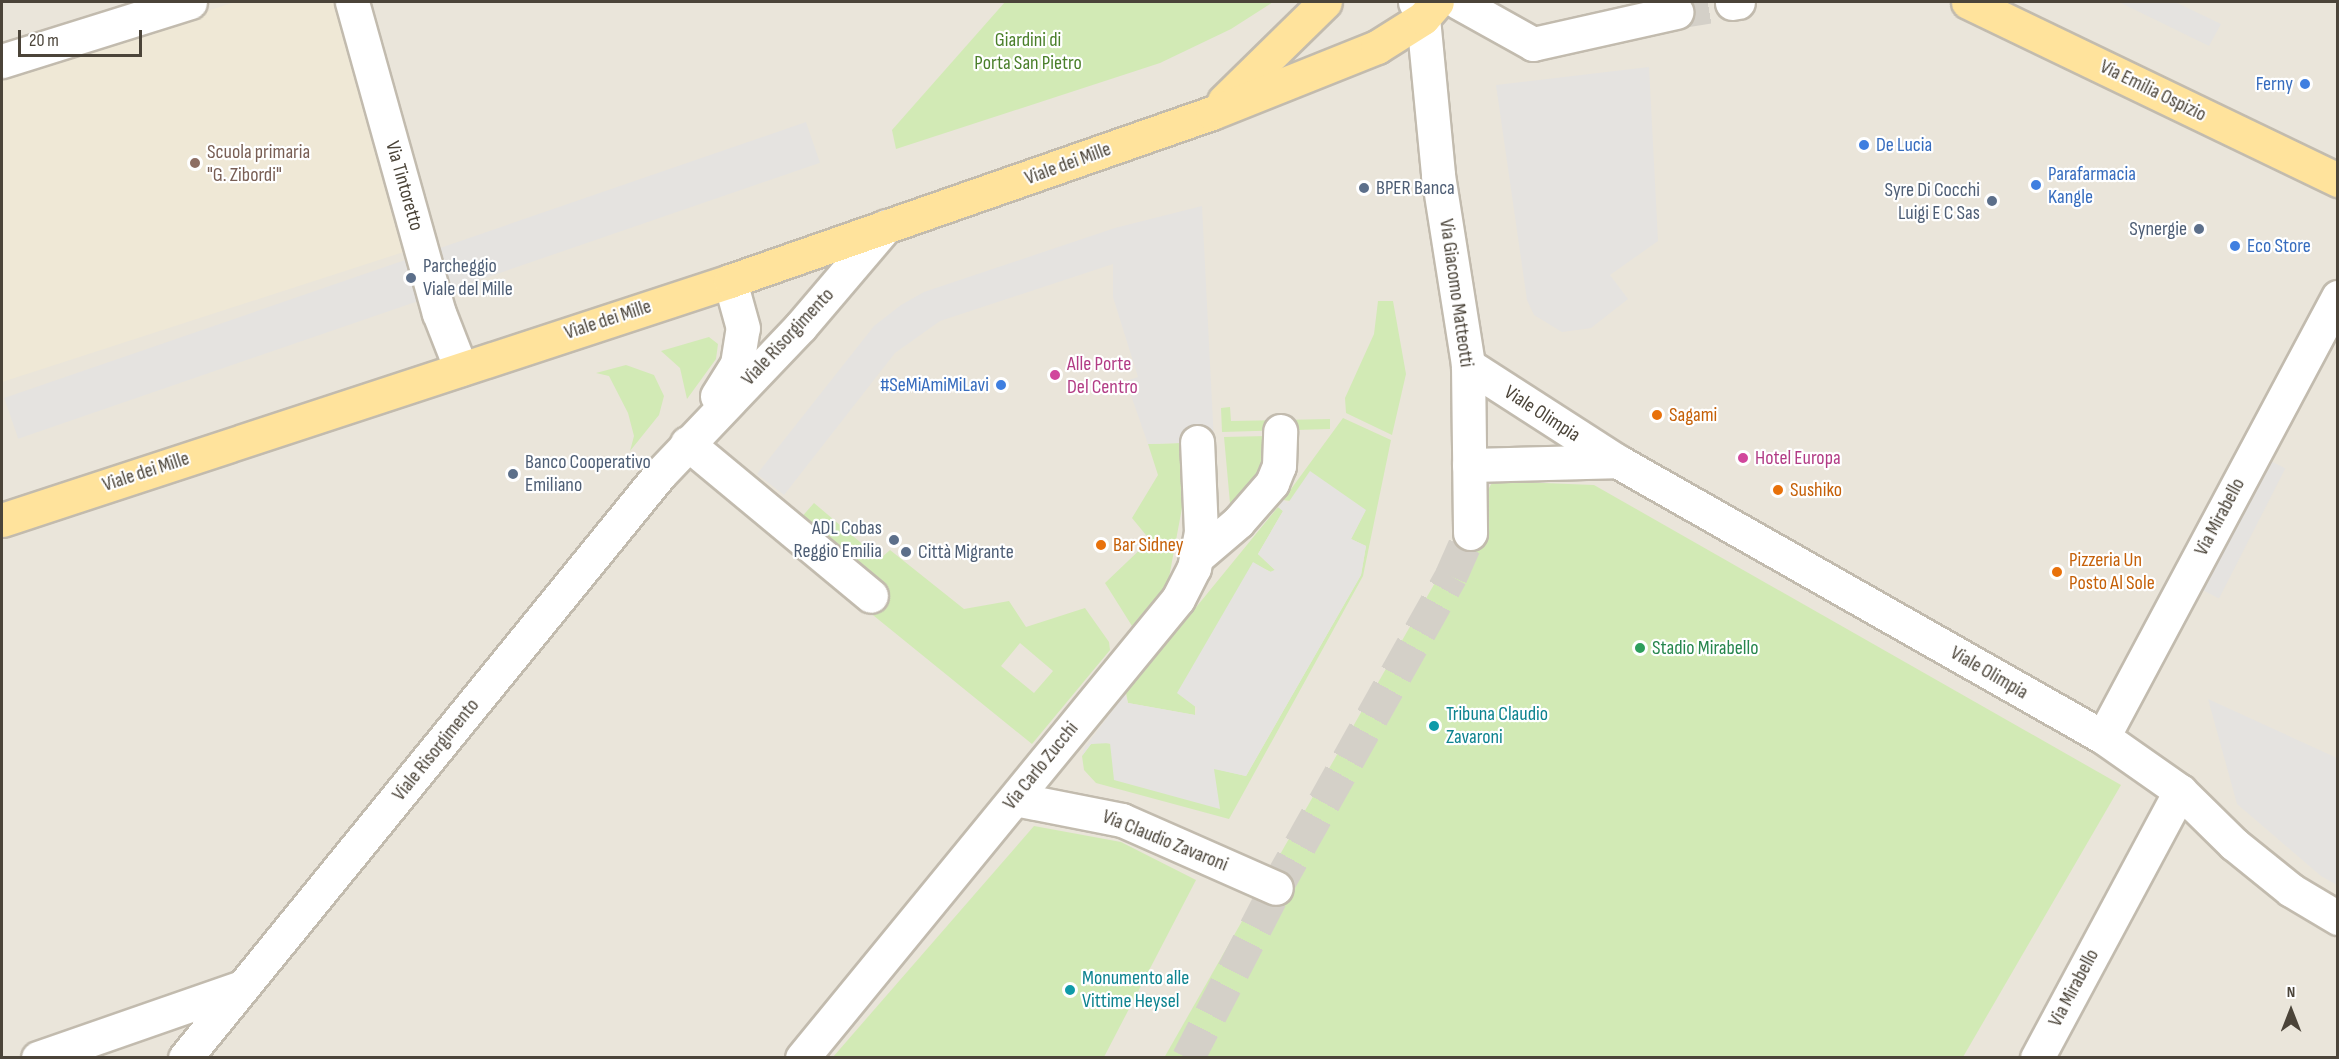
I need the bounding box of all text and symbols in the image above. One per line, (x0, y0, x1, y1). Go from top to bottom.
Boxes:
scale bar (21, 18, 146, 56)
park label: Giardini di Porta San Pietro (974, 28, 1082, 75)
text: 20 m (29, 30, 59, 51)
street label: Via Emilia Ospizio (2096, 55, 2210, 127)
place label: Ferny (2256, 72, 2293, 96)
marker: Ferny (2298, 77, 2312, 91)
place label: De Lucia (1876, 133, 1932, 157)
street label: Viale dei Mille (1022, 137, 1114, 191)
street label: Via Tintoretto (380, 138, 428, 234)
marker: De Lucia (1857, 138, 1871, 152)
place label: Scuola primaria "G. Zibordi" (207, 140, 310, 187)
marker: Scuola primaria "G. Zibordi" (188, 156, 202, 170)
place label: Parafarmacia Kangle (2048, 162, 2136, 209)
place label: BPER Banca (1376, 176, 1455, 200)
place label: Syre Di Cocchi Luigi E C Sas (1884, 178, 1980, 225)
marker: Parafarmacia Kangle (2029, 178, 2043, 192)
marker: BPER Banca (1357, 181, 1371, 195)
marker: Syre Di Cocchi Luigi E C Sas (1985, 194, 1999, 208)
street label: Via Giacomo Matteotti (1434, 217, 1478, 369)
place label: Synergie (2129, 217, 2187, 241)
marker: Synergie (2192, 222, 2206, 236)
place label: Eco Store (2247, 234, 2311, 258)
marker: Eco Store (2228, 239, 2242, 253)
place label: Parcheggio Viale del Mille (423, 254, 513, 301)
marker: Parcheggio Viale del Mille (404, 271, 418, 285)
street label: Viale Risorgimento (737, 283, 839, 391)
street label: Viale dei Mille (562, 295, 654, 345)
place label: Alle Porte Del Centro (1067, 352, 1138, 399)
marker: Alle Porte Del Centro (1048, 368, 1062, 382)
place label: #SeMiAmiMiLavi (880, 373, 989, 397)
marker: #SeMiAmiMiLavi (994, 378, 1008, 392)
street label: Viale Olimpia (1500, 381, 1584, 447)
place label: Sagami (1669, 403, 1717, 427)
marker: Sagami (1650, 408, 1664, 422)
place label: Hotel Europa (1755, 446, 1841, 470)
street label: Viale dei Mille (100, 447, 192, 497)
place label: Banco Cooperativo Emiliano (525, 450, 651, 497)
marker: Hotel Europa (1736, 451, 1750, 465)
marker: Banco Cooperativo Emiliano (506, 467, 520, 481)
street label: Via Mirabello (2190, 474, 2250, 560)
place label: Sushiko (1790, 478, 1842, 502)
marker: Sushiko (1771, 483, 1785, 497)
place label: ADL Cobas Reggio Emilia (793, 516, 882, 563)
marker: ADL Cobas Reggio Emilia (887, 533, 901, 547)
place label: Bar Sidney (1113, 533, 1183, 557)
marker: Bar Sidney (1094, 538, 1108, 552)
place label: Città Migrante (918, 540, 1014, 564)
marker: Città Migrante (899, 545, 913, 559)
place label: Pizzeria Un Posto Al Sole (2069, 548, 2155, 595)
marker: Pizzeria Un Posto Al Sole (2050, 565, 2064, 579)
place label: Stadio Mirabello (1652, 636, 1759, 660)
marker: Stadio Mirabello (1633, 641, 1647, 655)
street label: Viale Olimpia (1946, 641, 2032, 705)
street label: Viale Risorgimento (387, 694, 485, 806)
place label: Tribuna Claudio Zavaroni (1446, 702, 1548, 749)
street label: Via Carlo Zucchi (998, 717, 1084, 815)
marker: Tribuna Claudio Zavaroni (1427, 719, 1441, 733)
street label: Via Claudio Zavaroni (1099, 805, 1231, 877)
street label: Via Mirabello (2044, 945, 2104, 1031)
place label: Monumento alle Vittime Heysel (1082, 966, 1189, 1013)
north arrow (2261, 981, 2321, 1041)
marker: Monumento alle Vittime Heysel (1063, 983, 1077, 997)
text: N (2287, 983, 2295, 1002)

